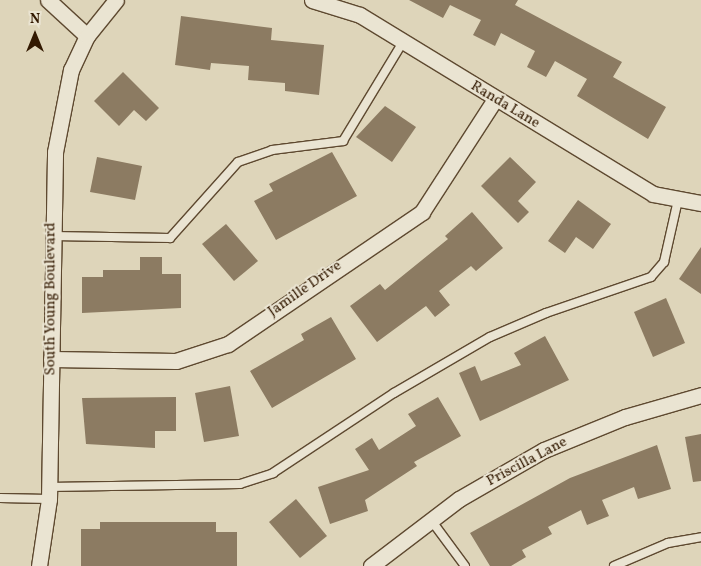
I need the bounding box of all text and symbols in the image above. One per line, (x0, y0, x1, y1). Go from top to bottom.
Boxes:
north arrow (10, 10, 60, 60)
text: N (30, 10, 40, 29)
street label: Randa Lane (467, 77, 543, 133)
street label: South Young Boulevard (42, 222, 60, 376)
street label: Jamille Drive (265, 257, 345, 321)
street label: Priscilla Lane (484, 433, 570, 491)

